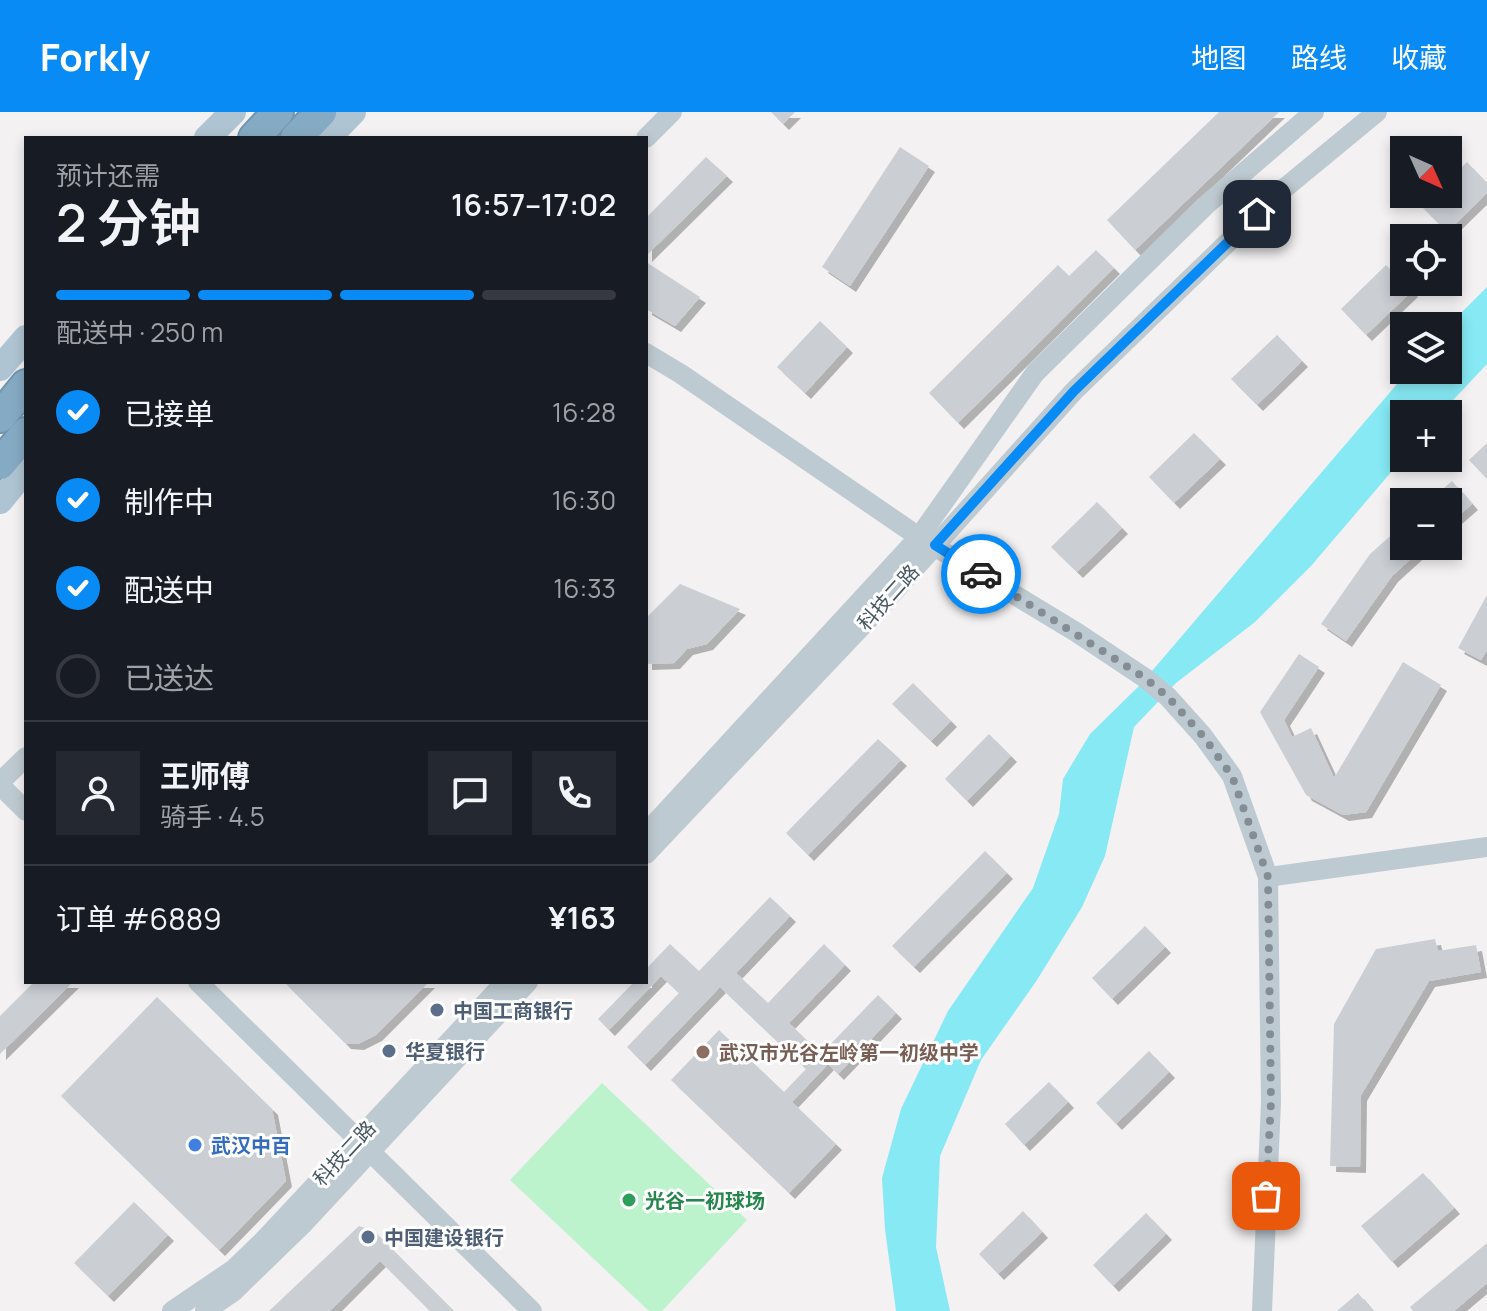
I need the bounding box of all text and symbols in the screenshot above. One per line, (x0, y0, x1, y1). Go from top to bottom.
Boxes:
text: Forkly (40, 30, 150, 82)
text: 地图 (1191, 38, 1247, 76)
text: 路线 (1291, 38, 1347, 76)
text: 收藏 (1391, 38, 1447, 76)
north arrow (1390, 136, 1462, 208)
map controls (1390, 136, 1462, 560)
text: 预计还需 (56, 157, 160, 193)
pin (1223, 180, 1291, 248)
text: 16:57–17:02 (451, 184, 616, 225)
text: 2 分钟 (56, 187, 201, 258)
icon: home (1235, 192, 1279, 236)
button: locate (1390, 224, 1462, 296)
button: layers (1390, 312, 1462, 384)
text: 配送中 · 250 m (56, 314, 223, 350)
icon: check (56, 390, 100, 434)
text: 已接单 (124, 393, 214, 434)
text: 16:28 (552, 394, 616, 430)
button: + (1390, 400, 1462, 472)
icon: check (56, 478, 100, 522)
text: 制作中 (124, 481, 214, 522)
text: 16:30 (552, 482, 616, 518)
button: − (1390, 488, 1462, 560)
courier (941, 534, 1021, 614)
icon: car (959, 552, 1003, 596)
street label: 科技二路 (851, 558, 925, 636)
icon: check (56, 566, 100, 610)
text: 配送中 (124, 569, 214, 610)
text: 16:33 (553, 570, 616, 606)
text: 已送达 (124, 657, 214, 698)
button: person (56, 751, 140, 835)
button: chat (428, 751, 512, 835)
button: phone (532, 751, 616, 835)
text: 王师傅 (160, 755, 250, 796)
text: 骑手 · 4.5 (160, 798, 265, 834)
text: ¥163 (548, 897, 616, 938)
text: 订单 #6889 (56, 898, 222, 939)
place label: 中国工商银行 (453, 997, 573, 1024)
marker: 中国工商银行 (428, 1001, 446, 1019)
place label: 华夏银行 (405, 1038, 485, 1065)
place label: 武汉市光谷左岭第一初级中学 (719, 1039, 979, 1066)
marker: 华夏银行 (380, 1042, 398, 1060)
marker: 武汉市光谷左岭第一初级中学 (694, 1043, 712, 1061)
street label: 科技二路 (307, 1115, 381, 1191)
place label: 武汉中百 (211, 1132, 291, 1159)
marker: 武汉中百 (186, 1136, 204, 1154)
pin (1232, 1162, 1300, 1230)
icon: bag (1244, 1174, 1288, 1218)
place label: 光谷一初球场 (645, 1187, 765, 1214)
marker: 光谷一初球场 (620, 1191, 638, 1209)
place label: 中国建设银行 (384, 1224, 504, 1251)
marker: 中国建设银行 (359, 1228, 377, 1246)

